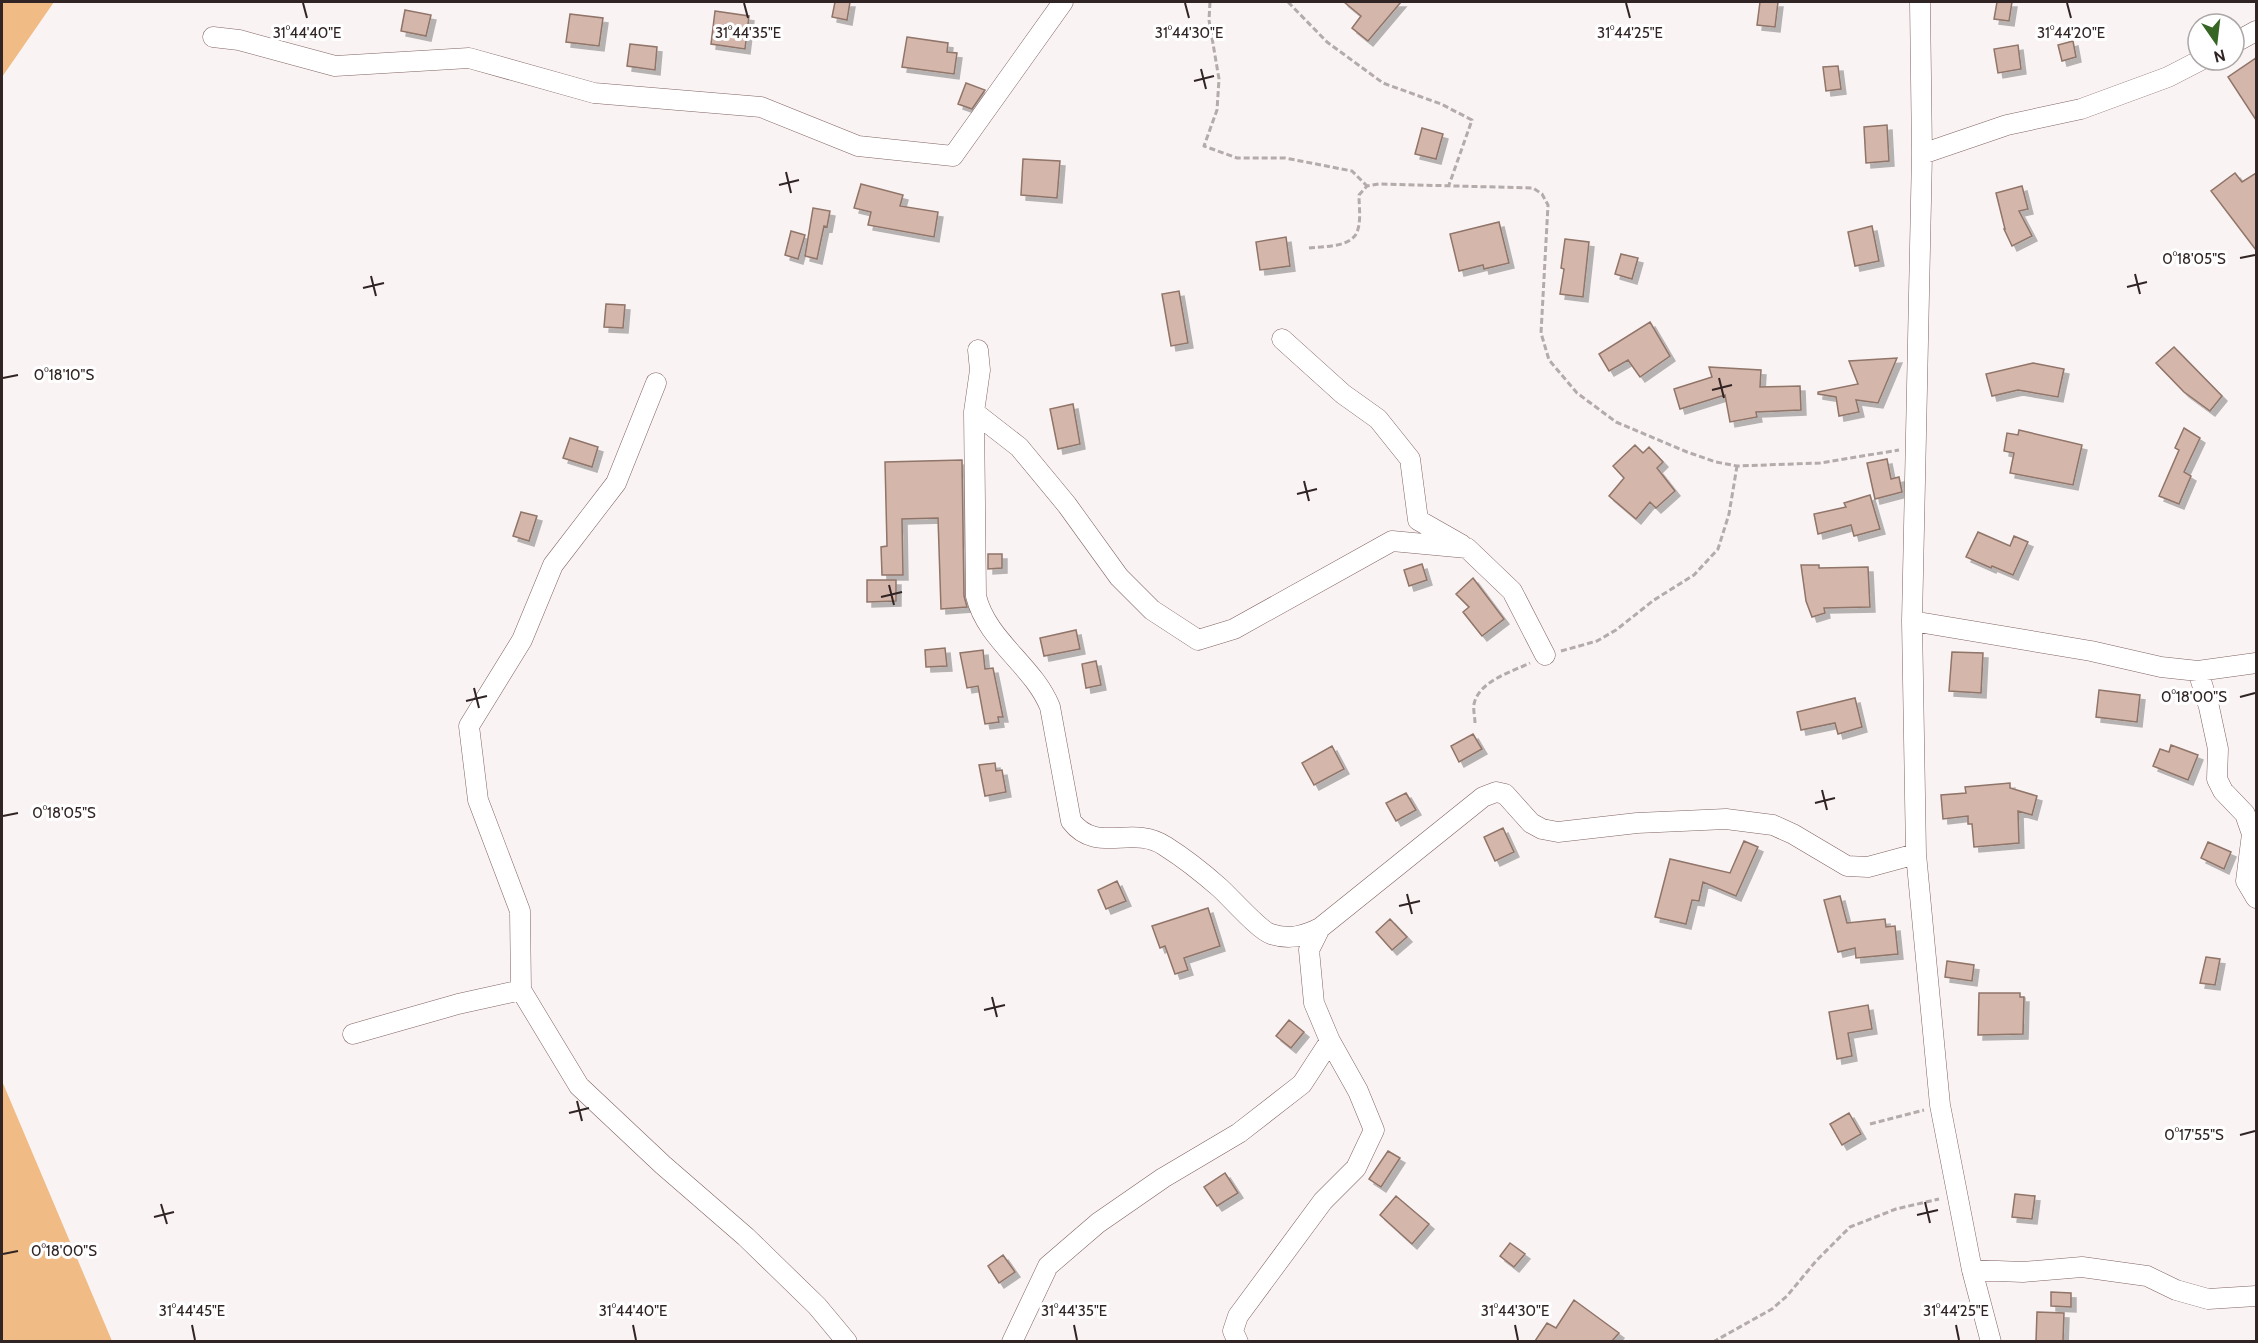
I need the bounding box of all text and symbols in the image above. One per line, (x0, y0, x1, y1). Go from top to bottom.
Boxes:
north arrow (2186, 12, 2246, 72)
text: 31°44'40"E (273, 24, 341, 42)
text: 31°44'35"E (715, 24, 781, 42)
text: 31°44'30"E (1155, 24, 1223, 42)
text: 31°44'25"E (1597, 24, 1663, 42)
text: 31°44'20"E (2037, 24, 2105, 42)
text: N (2212, 45, 2227, 67)
text: 0°18'05"S (2162, 250, 2226, 268)
text: 0°18'10"S (34, 366, 94, 384)
text: 0°18'00"S (2161, 688, 2227, 706)
text: 0°18'05"S (32, 804, 96, 822)
text: 0°17'55"S (2164, 1126, 2224, 1144)
text: 0°18'00"S (31, 1242, 97, 1260)
text: 31°44'45"E (159, 1302, 225, 1320)
text: 31°44'40"E (599, 1302, 667, 1320)
text: 31°44'35"E (1041, 1302, 1107, 1320)
text: 31°44'30"E (1481, 1302, 1549, 1320)
text: 31°44'25"E (1923, 1302, 1989, 1320)

